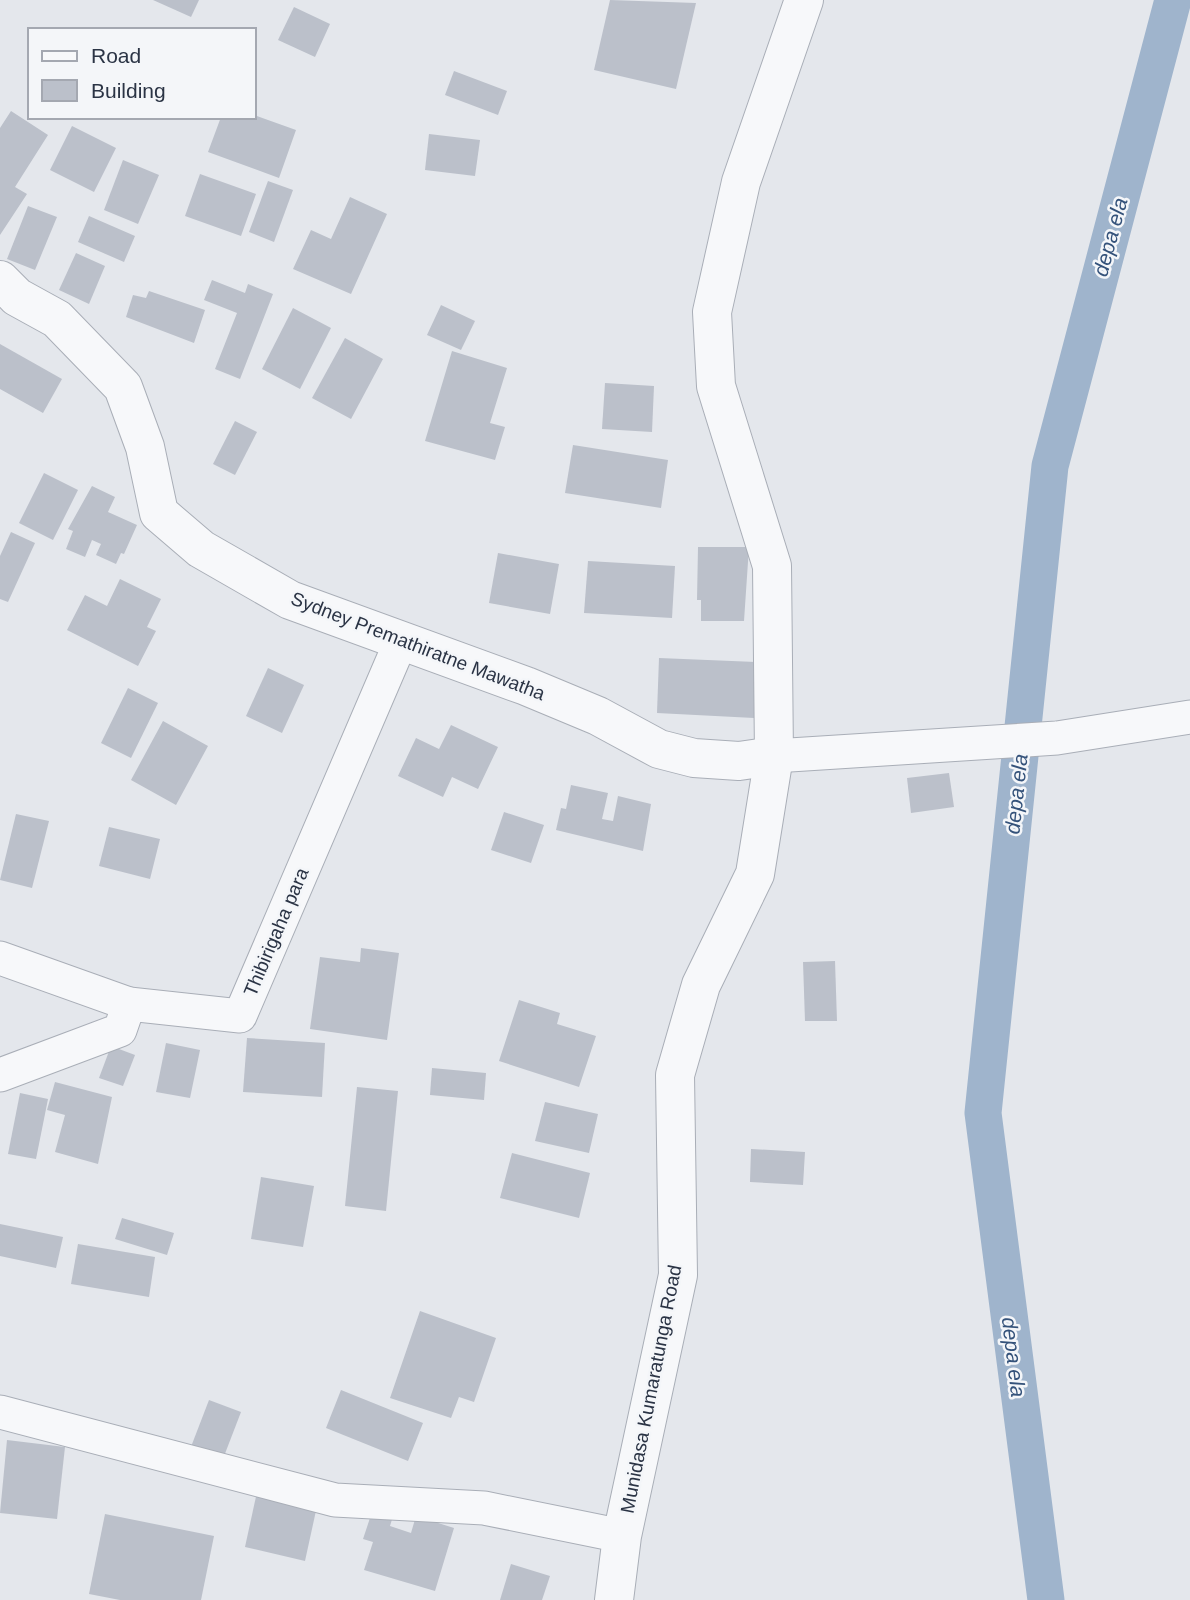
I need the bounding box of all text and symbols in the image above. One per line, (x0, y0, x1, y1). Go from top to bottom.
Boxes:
legend (28, 28, 256, 119)
text: Road (91, 44, 141, 67)
text: Building (91, 79, 166, 102)
water label: depa ela (1088, 195, 1132, 279)
street label: Sydney Premathiratne Mawatha (288, 588, 548, 704)
water label: depa ela (1000, 753, 1032, 835)
street label: Thibirigaha para (240, 864, 313, 999)
street label: Munidasa Kumaratunga Road (617, 1263, 685, 1515)
water label: depa ela (998, 1316, 1030, 1398)

